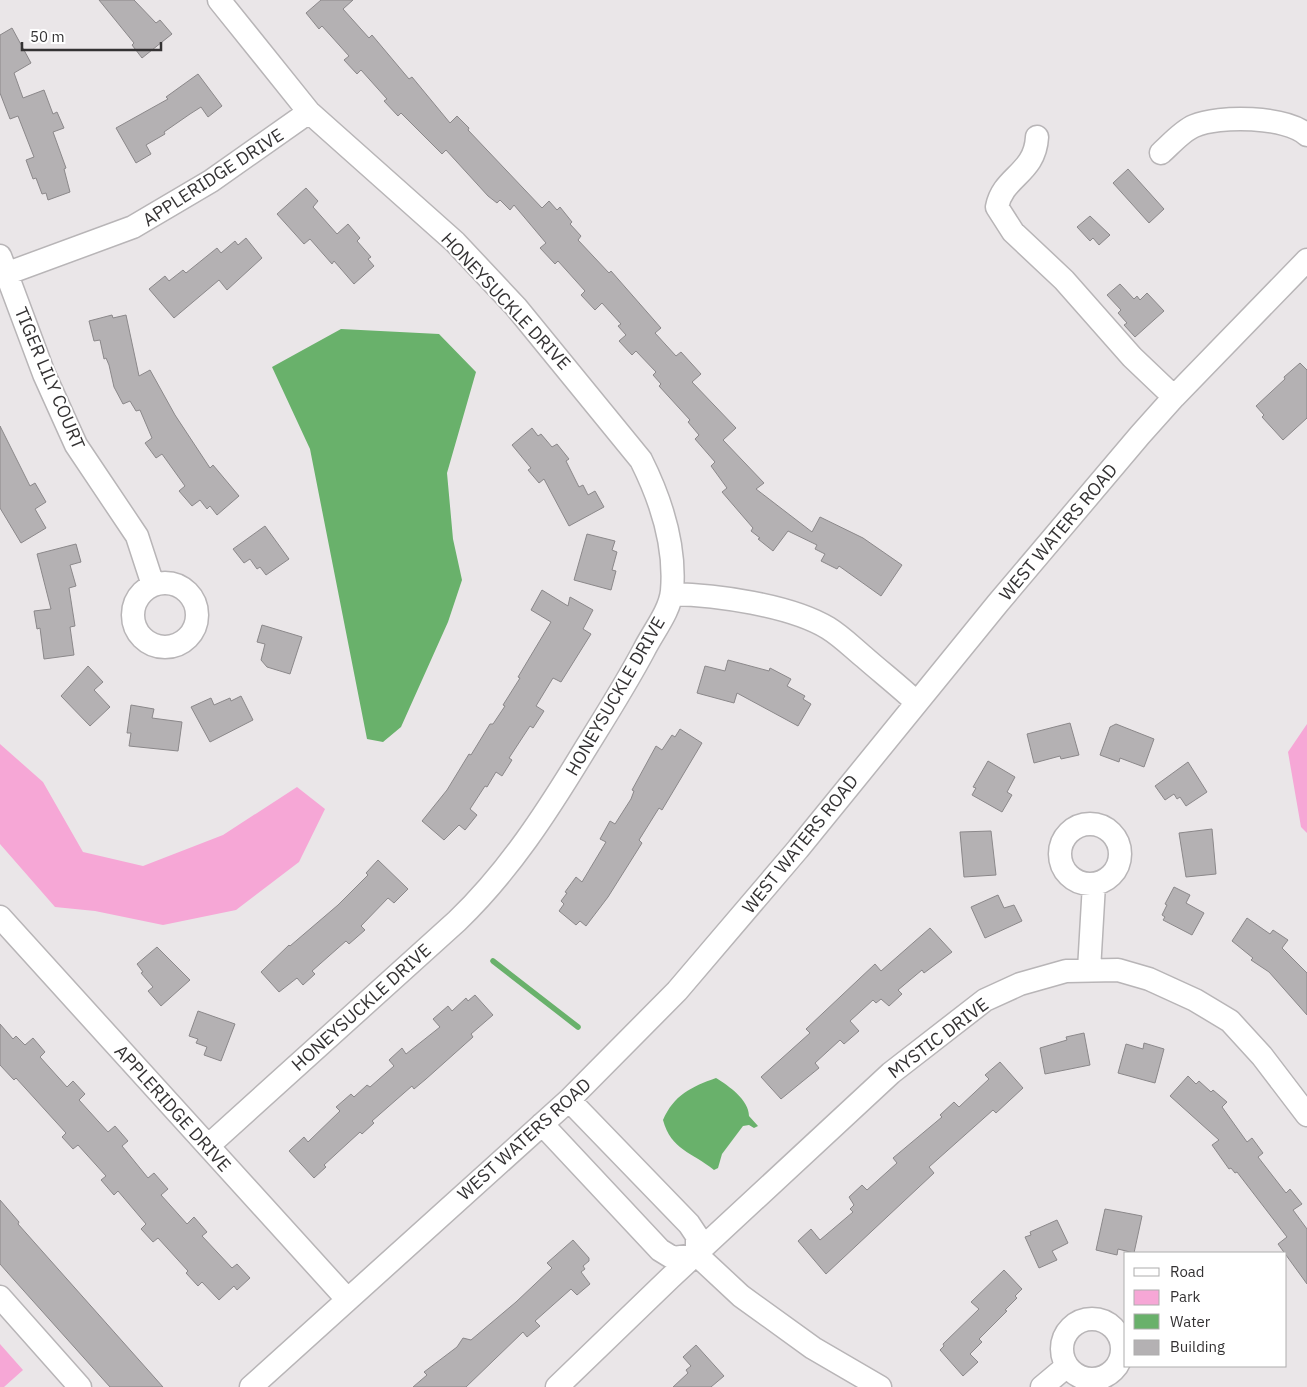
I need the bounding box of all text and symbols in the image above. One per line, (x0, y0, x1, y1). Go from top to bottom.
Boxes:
scale bar (22, 20, 161, 52)
text: 50 m (30, 27, 65, 46)
street label: APPLERIDGE DRIVE (138, 123, 288, 231)
street label: HONEYSUCKLE DRIVE (436, 227, 576, 375)
street label: TIGER LILY COURT (10, 303, 90, 453)
street label: WEST WATERS ROAD (994, 459, 1122, 605)
street label: HONEYSUCKLE DRIVE (560, 612, 670, 780)
street label: WEST WATERS ROAD (737, 770, 863, 918)
street label: HONEYSUCKLE DRIVE (286, 938, 436, 1076)
street label: MYSTIC DRIVE (883, 993, 993, 1083)
street label: APPLERIDGE DRIVE (110, 1040, 236, 1176)
street label: WEST WATERS ROAD (452, 1073, 596, 1205)
legend (1124, 1252, 1287, 1367)
text: Road (1170, 1262, 1205, 1281)
text: Park (1170, 1287, 1200, 1306)
text: Water (1170, 1312, 1211, 1331)
text: Building (1170, 1337, 1225, 1356)

